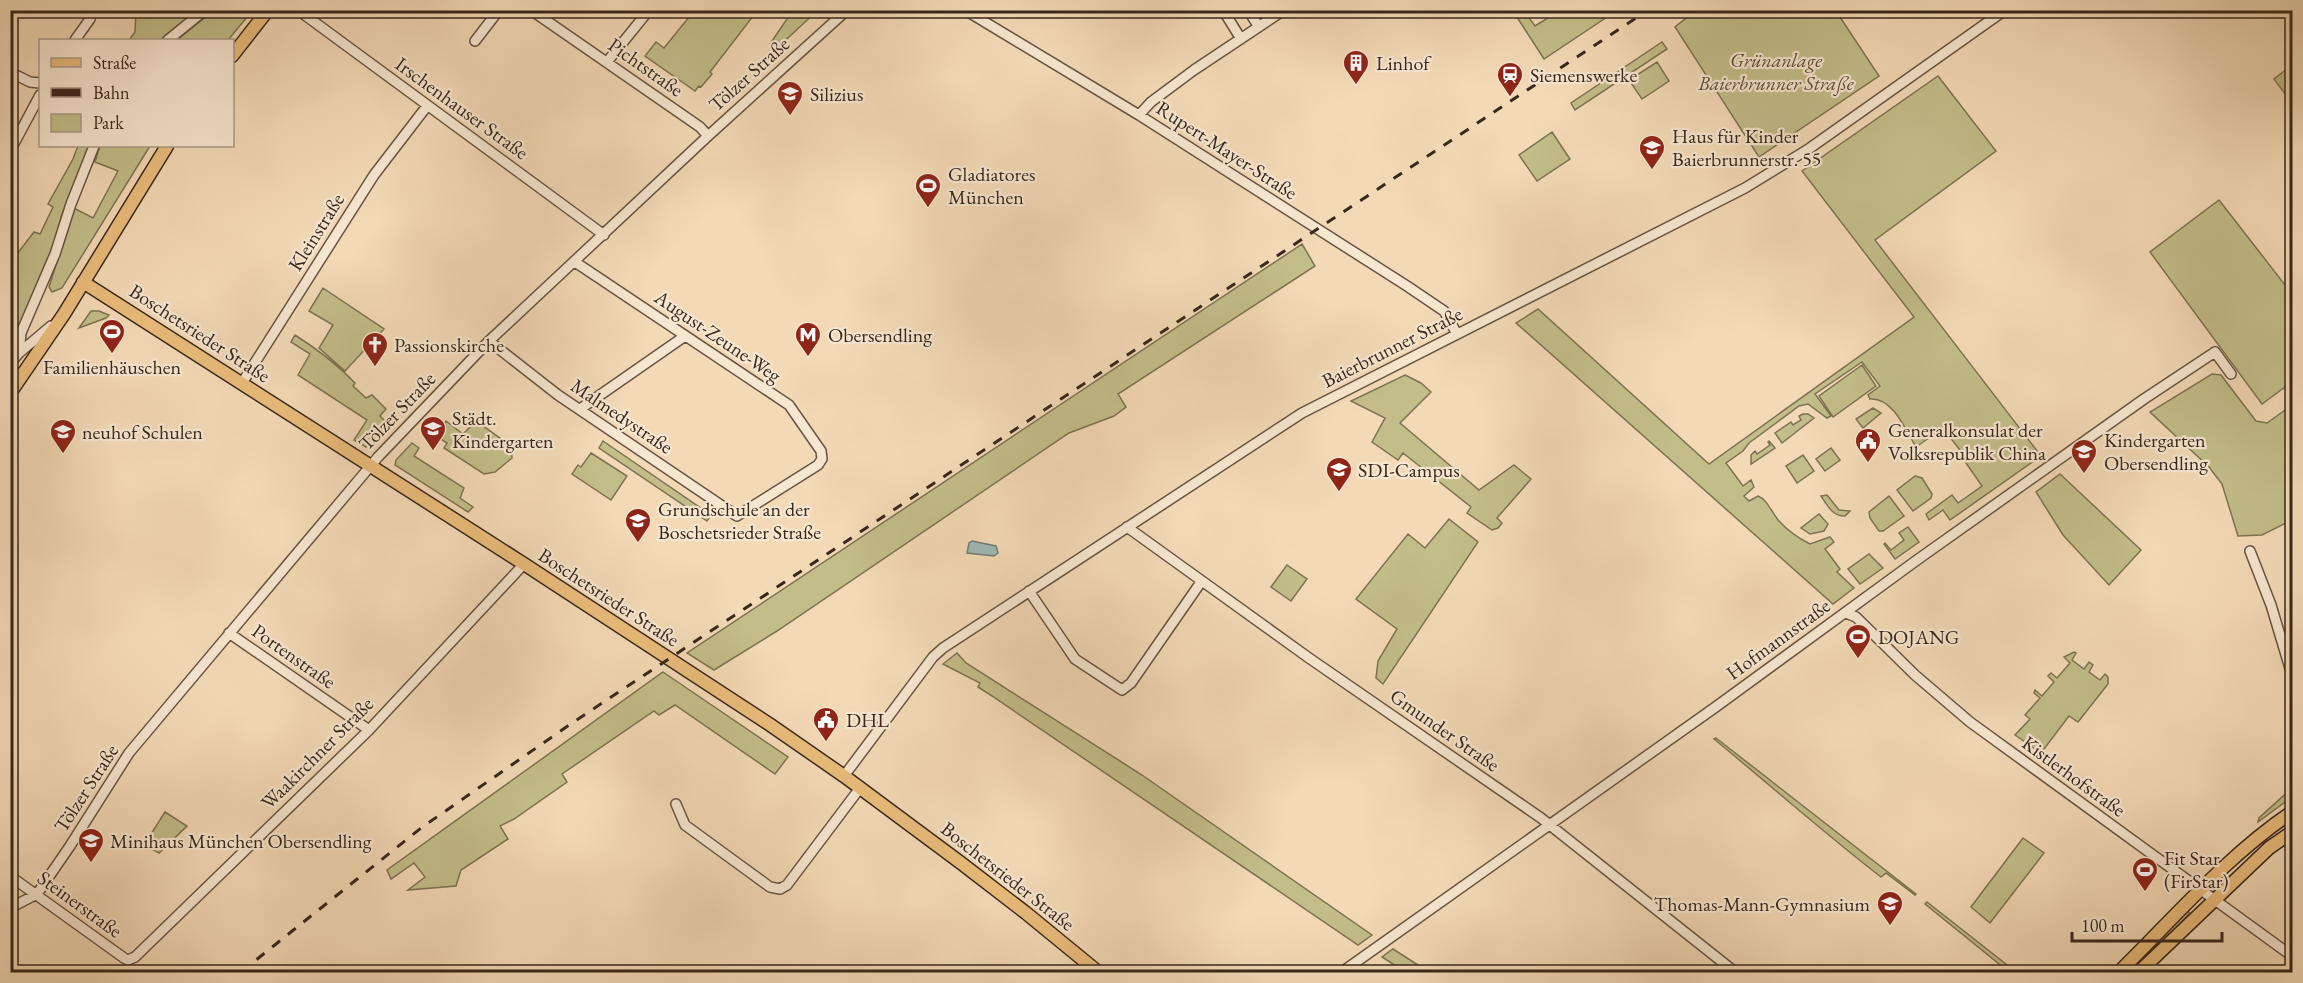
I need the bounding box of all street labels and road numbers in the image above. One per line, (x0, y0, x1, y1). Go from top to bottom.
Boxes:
street label: Tölzer Straße (703, 31, 795, 117)
street label: Pichtstraße (603, 32, 689, 102)
street label: Irschenhauser Straße (390, 51, 534, 165)
street label: Rupert-Mayer-Straße (1151, 95, 1303, 205)
street label: Kleinstraße (282, 188, 350, 276)
street label: Boschetsrieder Straße (125, 278, 276, 388)
street label: August-Zeune-Weg (649, 283, 787, 388)
street label: Baierbrunner Straße (1317, 300, 1467, 394)
street label: Tölzer Straße (353, 366, 441, 456)
street label: Malmedystraße (566, 372, 678, 460)
street label: Boschetsrieder Straße (534, 542, 685, 652)
street label: Hofmannstraße (1721, 592, 1835, 685)
street label: Portenstraße (247, 618, 341, 694)
street label: Gmunder Straße (1385, 683, 1505, 777)
street label: Waakirchner Straße (255, 691, 379, 815)
street label: Kistlerhofstraße (2017, 730, 2131, 823)
street label: Tölzer Straße (48, 739, 124, 837)
street label: Boschetsrieder Straße (936, 816, 1080, 937)
street label: Steinerstraße (32, 865, 128, 944)

